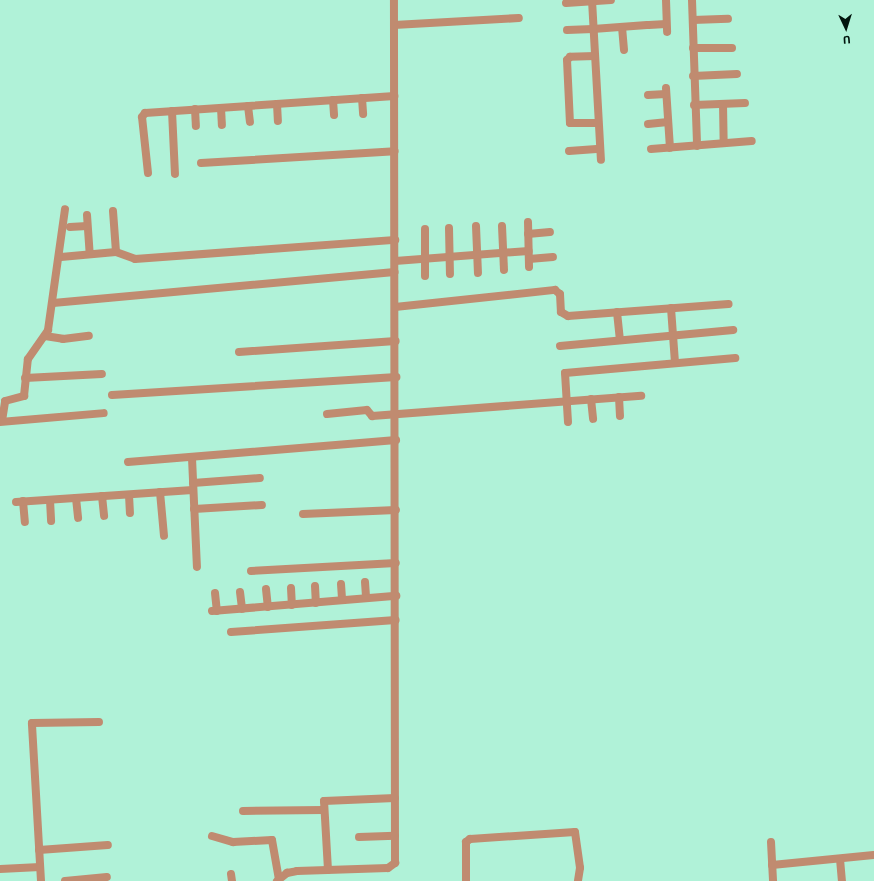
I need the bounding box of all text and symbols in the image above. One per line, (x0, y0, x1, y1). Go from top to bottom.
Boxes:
north arrow (826, 8, 866, 48)
text: U (843, 34, 851, 47)

